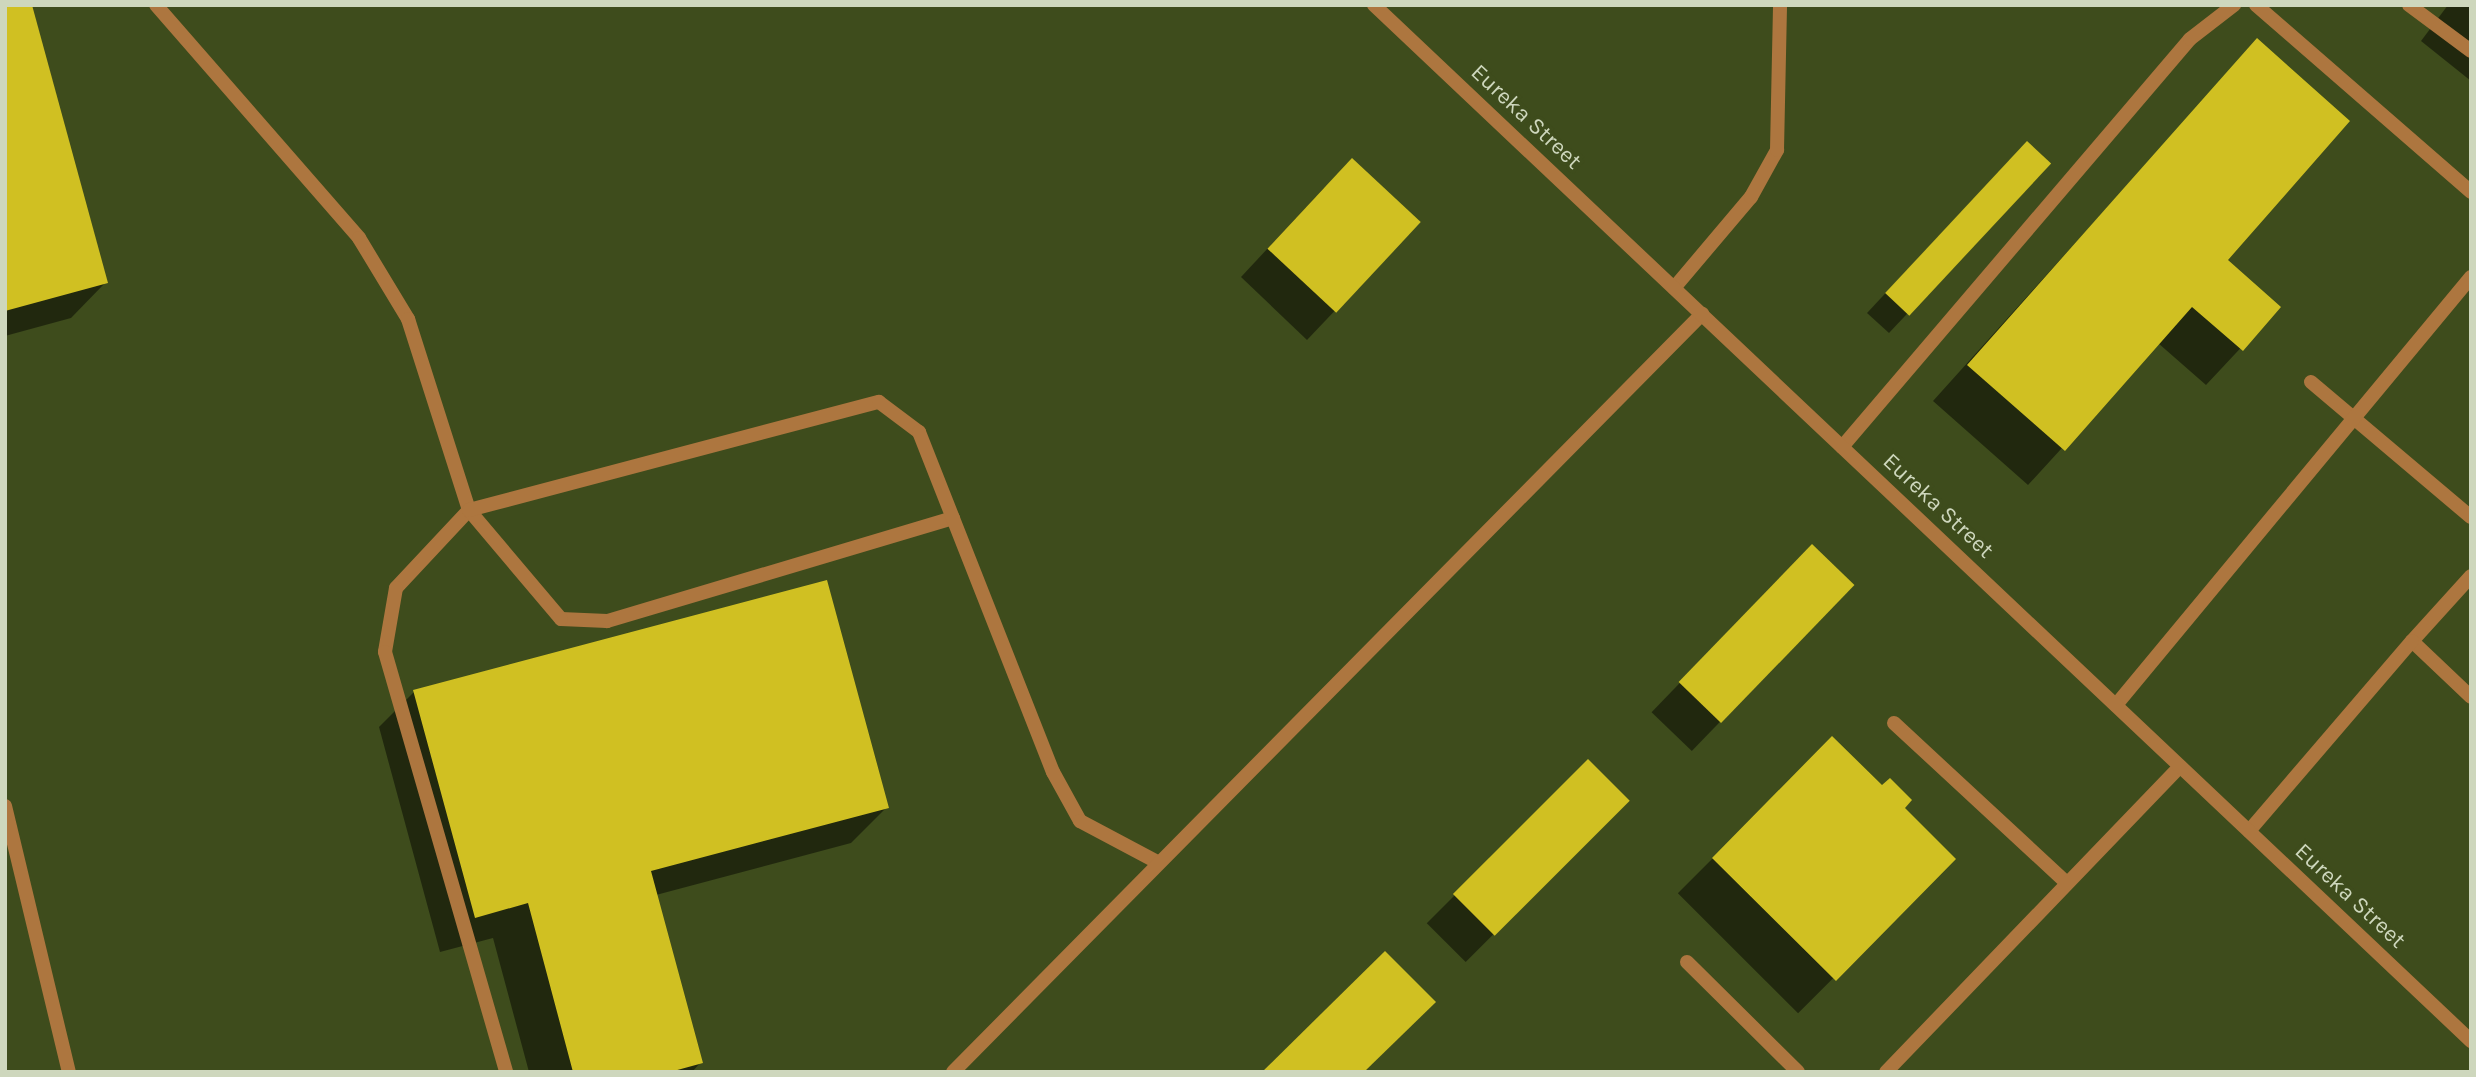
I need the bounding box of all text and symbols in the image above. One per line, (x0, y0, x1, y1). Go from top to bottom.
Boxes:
street label: Eureka Street (1465, 59, 1587, 175)
street label: Eureka Street (1877, 448, 1999, 564)
street label: Eureka Street (2289, 838, 2411, 954)

